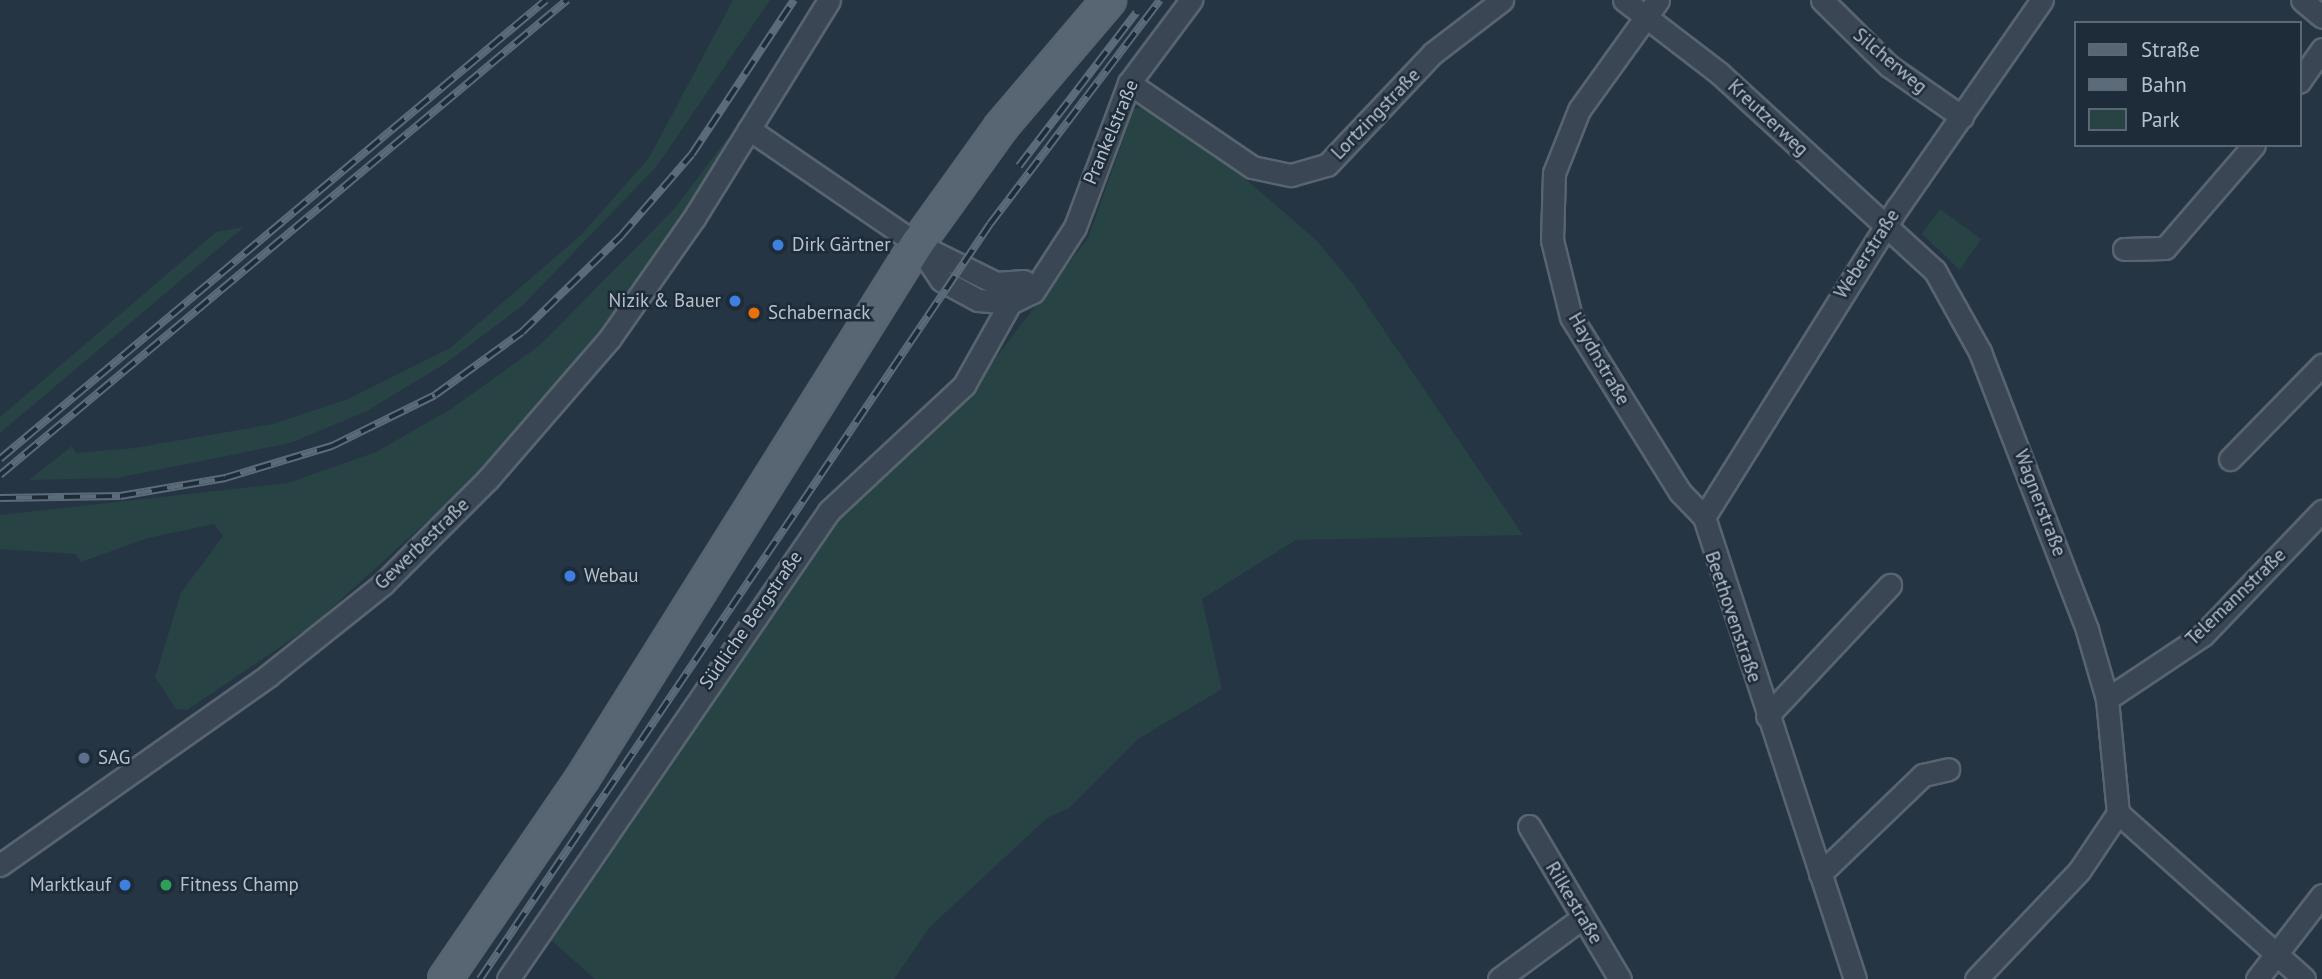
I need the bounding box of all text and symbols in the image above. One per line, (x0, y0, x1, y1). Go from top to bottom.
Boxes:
legend (2074, 21, 2301, 147)
street label: Silcherweg (1849, 24, 1931, 98)
text: Straße (2141, 36, 2200, 63)
street label: Lortzingstraße (1327, 64, 1425, 164)
text: Bahn (2141, 71, 2187, 98)
street label: Kreutzerweg (1723, 75, 1813, 161)
street label: Prankelstraße (1079, 76, 1143, 188)
text: Park (2141, 106, 2180, 133)
street label: Weberstraße (1830, 205, 1904, 303)
place label: Dirk Gärtner (792, 234, 891, 256)
marker: Dirk Gärtner (770, 237, 786, 253)
place label: Nizik & Bauer (608, 290, 721, 312)
marker: Nizik & Bauer (727, 293, 743, 309)
place label: Schabernack (768, 302, 870, 324)
marker: Schabernack (746, 305, 762, 321)
street label: Haydnstraße (1563, 309, 1635, 409)
street label: Wagnerstraße (2009, 446, 2071, 560)
street label: Gewerbestraße (370, 493, 474, 595)
street label: Telemannstraße (2181, 544, 2291, 650)
street label: Südliche Bergstraße (695, 546, 807, 694)
street label: Beethovenstraße (1700, 548, 1766, 686)
place label: Webau (584, 565, 639, 587)
marker: Webau (562, 568, 578, 584)
place label: SAG (98, 747, 130, 769)
marker: SAG (76, 750, 92, 766)
street label: Rilkestraße (1541, 858, 1607, 948)
place label: Marktkauf (30, 874, 111, 896)
place label: Fitness Champ (180, 874, 299, 896)
marker: Marktkauf (117, 877, 133, 893)
marker: Fitness Champ (158, 877, 174, 893)

